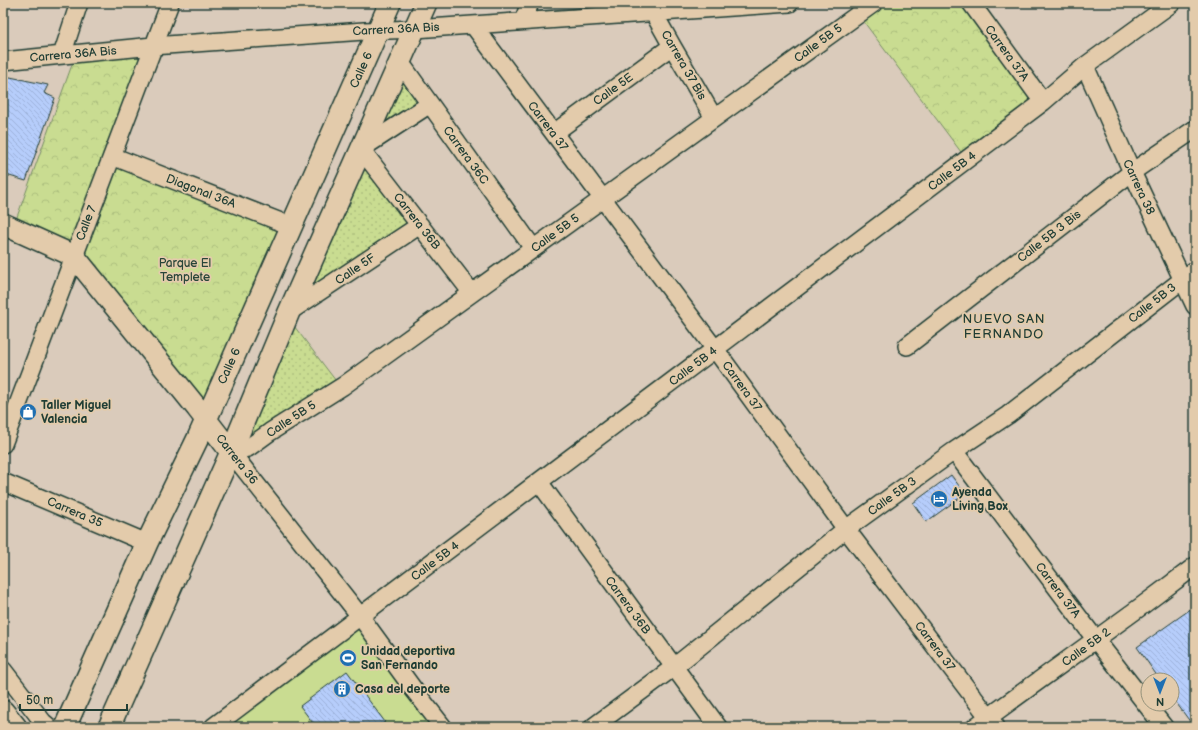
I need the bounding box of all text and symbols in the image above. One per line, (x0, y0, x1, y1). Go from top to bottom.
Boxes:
street label: Carrera 36A Bis (352, 20, 440, 39)
street label: Calle 5B 5 (791, 21, 846, 66)
street label: Carrera 37A (981, 22, 1032, 85)
street label: Carrera 37 Bis (658, 28, 710, 103)
street label: Carrera 36A Bis (29, 43, 117, 66)
street label: Calle 6 (347, 50, 376, 91)
street label: Calle 5E (590, 70, 636, 109)
street label: Carrera 37 (524, 99, 571, 154)
street label: Carrera 36C (439, 123, 492, 188)
street label: Calle 5B 4 (925, 148, 980, 194)
street label: Carrera 38 (1119, 157, 1158, 217)
street label: Diagonal 36A (164, 171, 238, 212)
street label: Carrera 36B (390, 190, 443, 253)
street label: Calle 7 (73, 203, 100, 243)
street label: Calle 5B 3 Bis (1014, 207, 1084, 266)
street label: Calle 5B 5 (528, 211, 583, 256)
street label: Calle 5F (332, 250, 379, 288)
park label: Parque El Templete (159, 256, 211, 285)
street label: Calle 5B 3 (1125, 280, 1179, 327)
district label: NUEVO SAN FERNANDO (962, 311, 1046, 342)
street label: Calle 5B 4 (666, 343, 721, 389)
street label: Calle 6 (215, 346, 244, 387)
street label: Carrera 37 (718, 358, 765, 414)
place label: Taller Miguel Valencia (41, 398, 111, 427)
street label: Calle 5B 5 (264, 398, 319, 441)
shop icon: Taller Miguel Valencia (18, 402, 38, 422)
street label: Carrera 36 (212, 431, 261, 487)
street label: Calle 5B 3 (865, 474, 920, 519)
place label: Ayenda Living Box (951, 485, 1008, 514)
hotel icon: Ayenda Living Box (929, 489, 949, 509)
street label: Carrera 35 (45, 494, 105, 531)
street label: Calle 5B 4 (408, 538, 463, 584)
street label: Carrera 37A (1032, 560, 1084, 622)
street label: Carrera 36B (602, 573, 654, 637)
street label: Carrera 37 (911, 619, 958, 674)
street label: Calle 5B 2 (1059, 625, 1114, 670)
place label: Unidad deportiva San Fernando (361, 644, 455, 673)
sports icon: Unidad deportiva San Fernando (338, 648, 358, 668)
north arrow (1140, 672, 1180, 712)
building icon: Casa del deporte (332, 679, 352, 699)
place label: Casa del deporte (355, 682, 450, 697)
scale bar (20, 686, 127, 712)
text: 50 m (26, 693, 53, 708)
text: N (1156, 695, 1164, 708)

